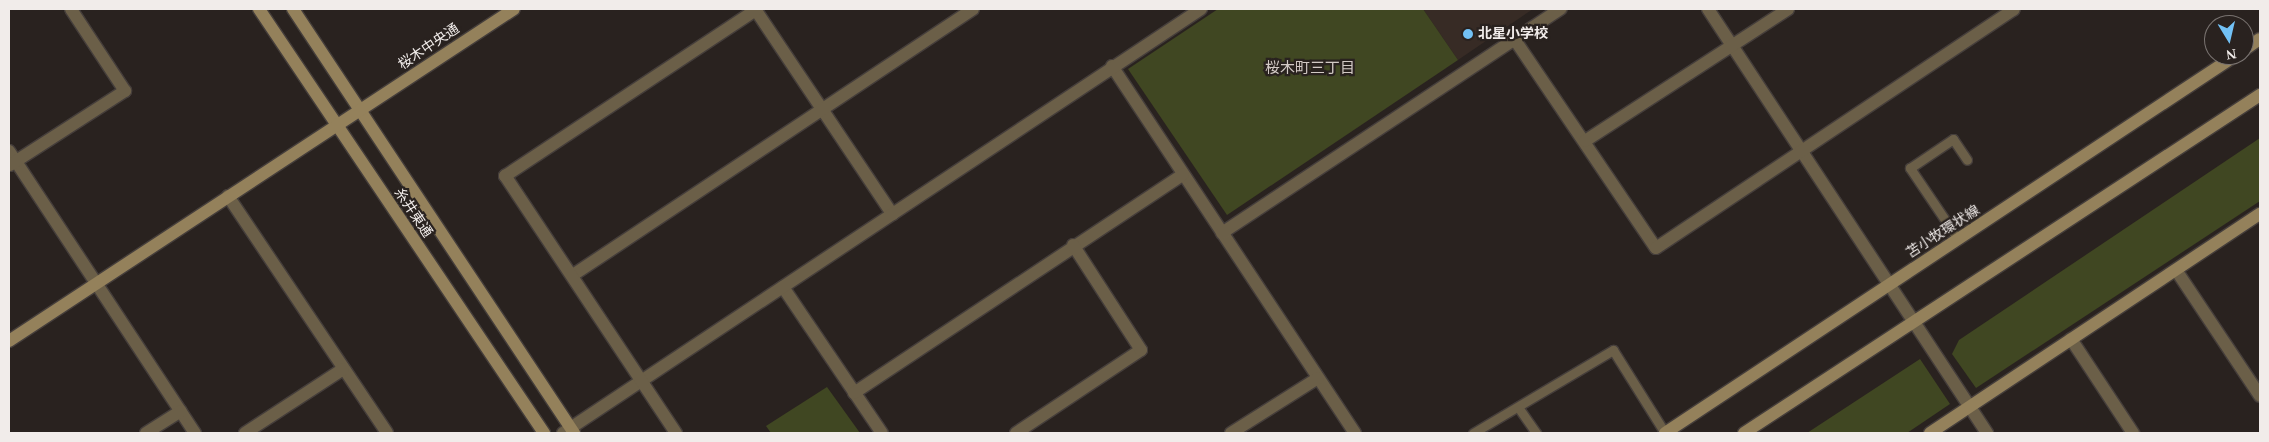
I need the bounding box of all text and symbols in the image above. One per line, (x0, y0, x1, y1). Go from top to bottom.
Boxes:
north arrow (2204, 15, 2254, 65)
street label: 桜木中央通 (395, 20, 463, 74)
place label: 北星小学校 (1478, 26, 1548, 42)
marker: 北星小学校 (1462, 28, 1474, 40)
text: N (2225, 46, 2237, 63)
district label: 桜木町三丁目 (1265, 60, 1355, 78)
street label: 糸井東通 (390, 185, 436, 241)
street label: 苫小牧環状線 (1903, 202, 1983, 262)

